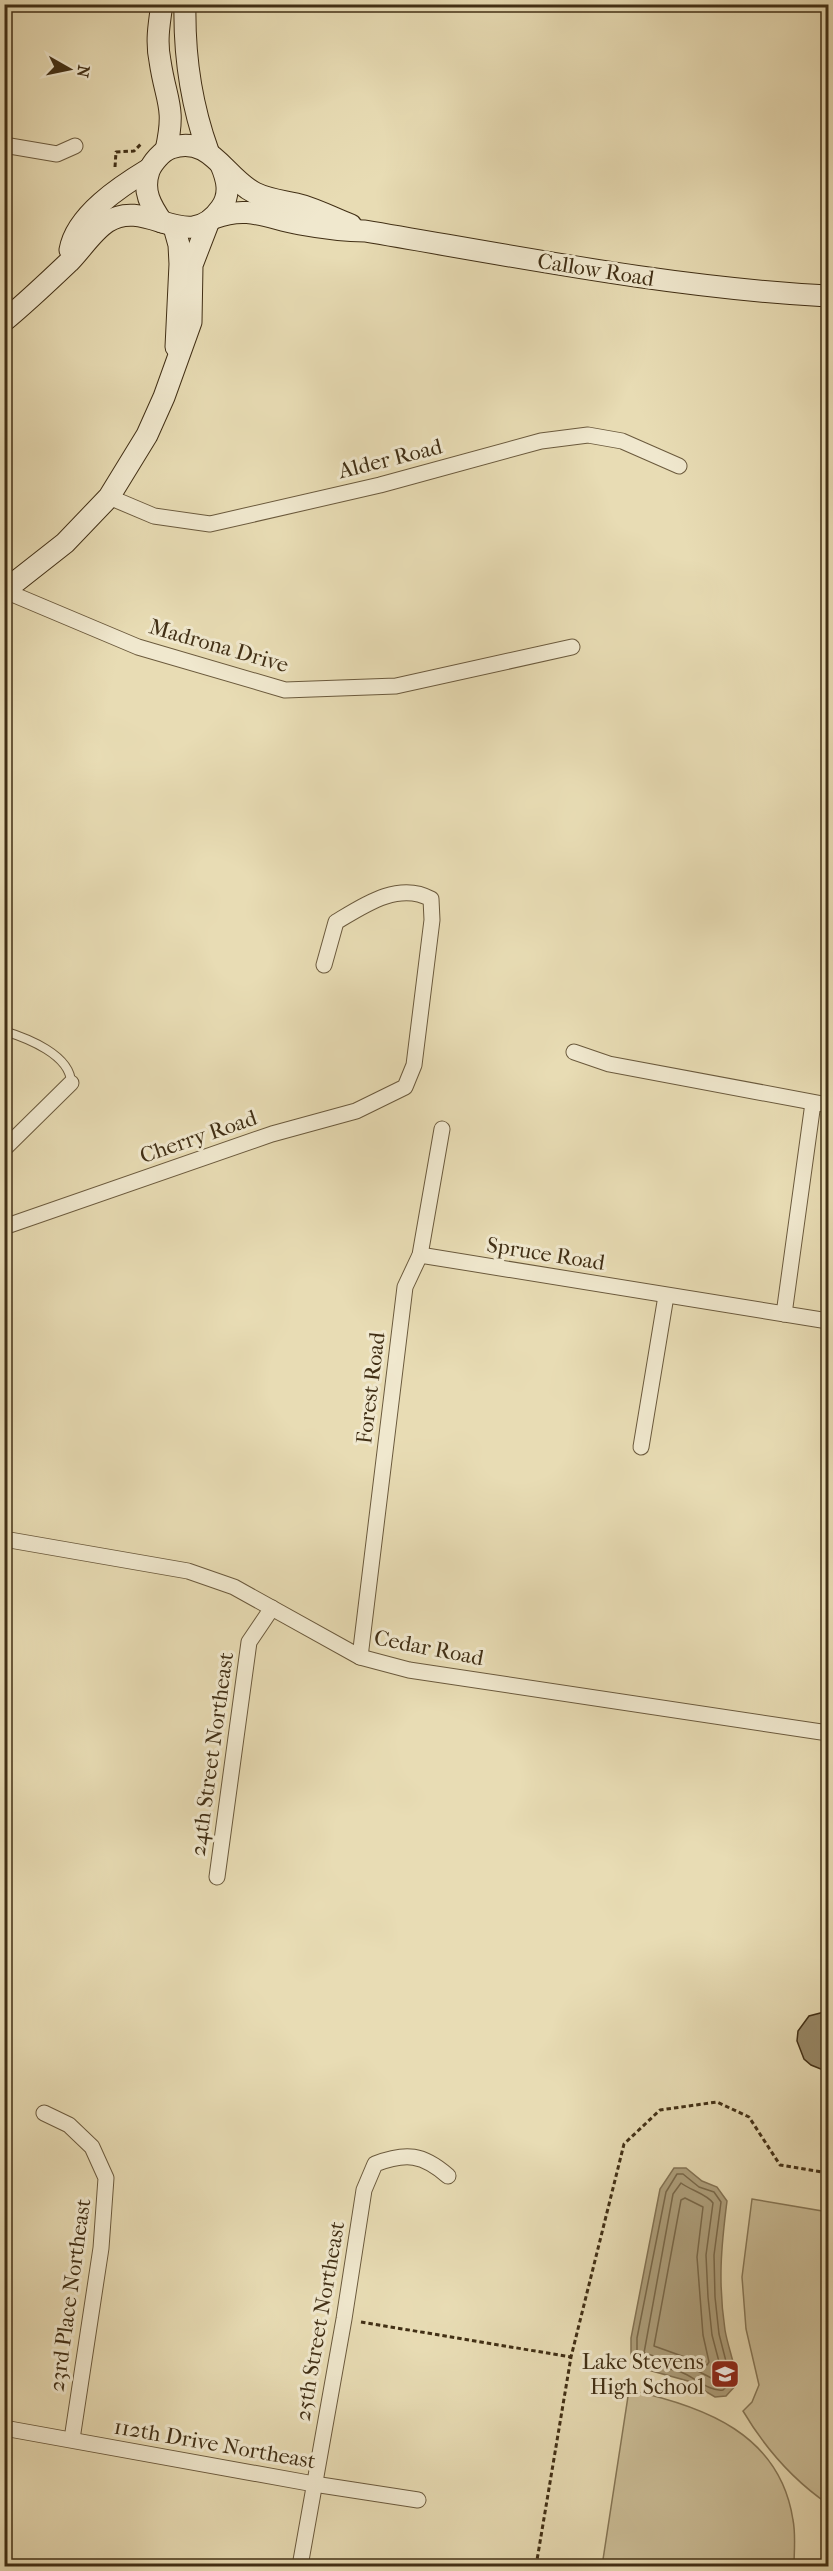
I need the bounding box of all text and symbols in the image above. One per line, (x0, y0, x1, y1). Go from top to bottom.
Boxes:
north arrow (39, 39, 99, 99)
text: N (73, 64, 94, 80)
street label: Callow Road (536, 248, 657, 292)
street label: Alder Road (335, 433, 446, 485)
street label: Madrona Drive (146, 614, 292, 678)
street label: Cherry Road (136, 1104, 261, 1169)
street label: Spruce Road (485, 1232, 608, 1276)
street label: Forest Road (351, 1330, 391, 1446)
street label: Cedar Road (372, 1625, 487, 1672)
street label: 24th Street Northeast (185, 1650, 239, 1858)
street label: 23rd Place Northeast (44, 2197, 96, 2393)
street label: 25th Street Northeast (290, 2219, 350, 2423)
place label: Lake Stevens High School (582, 2349, 704, 2400)
school or university icon: Lake Stevens High School (709, 2358, 741, 2390)
street label: 112th Drive Northeast (112, 2413, 318, 2475)

